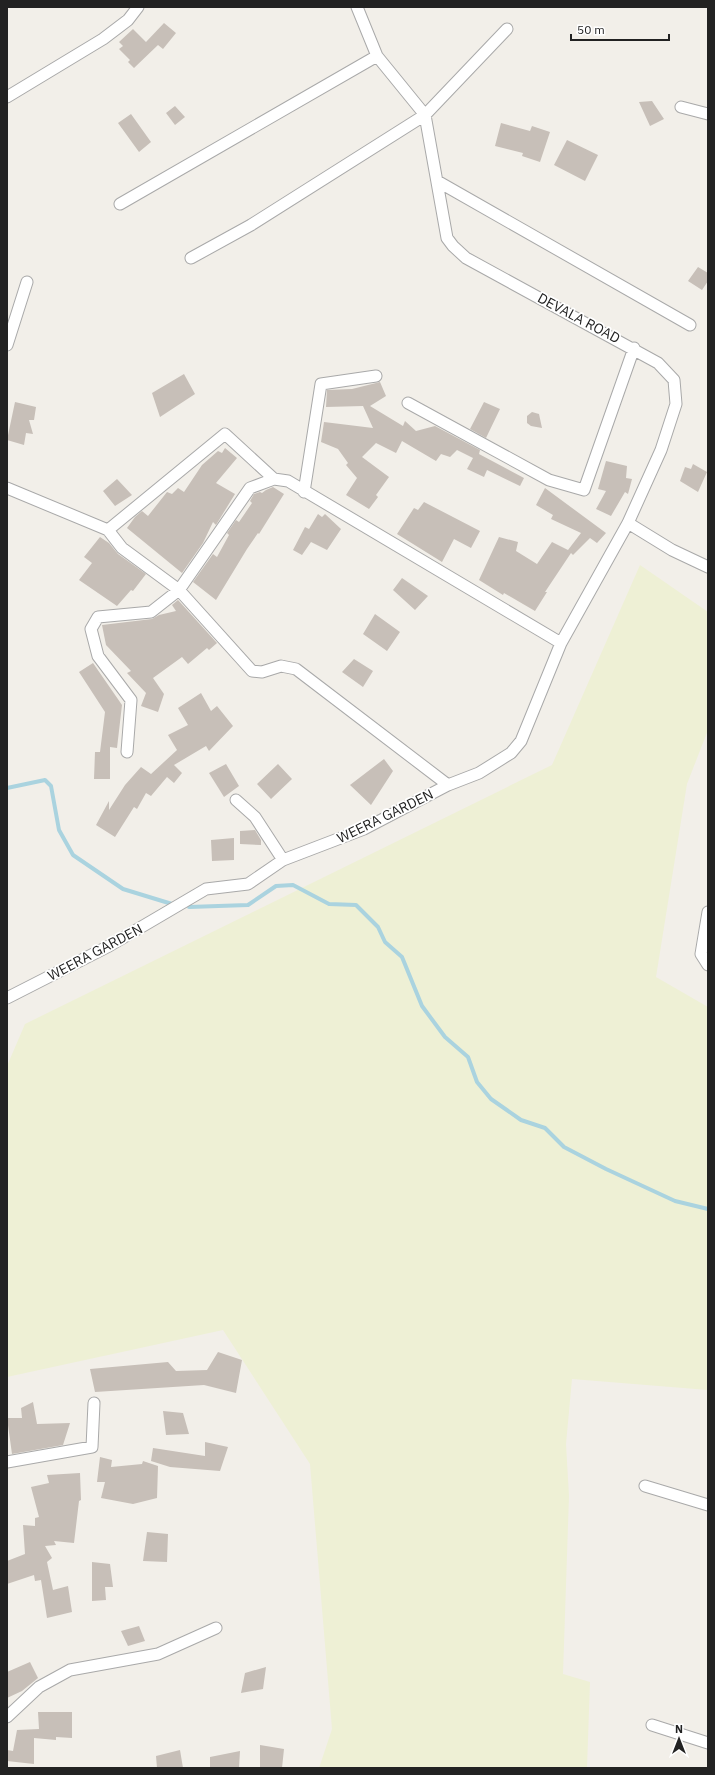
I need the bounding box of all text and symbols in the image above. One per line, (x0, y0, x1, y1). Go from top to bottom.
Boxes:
scale bar (571, 16, 669, 42)
text: 50 m (577, 22, 605, 37)
street label: DEVALA ROAD (535, 289, 623, 347)
street label: WEERA GARDEN (334, 785, 436, 847)
street label: WEERA GARDEN (44, 919, 146, 985)
north arrow (659, 1719, 699, 1759)
text: N (675, 1722, 683, 1736)

